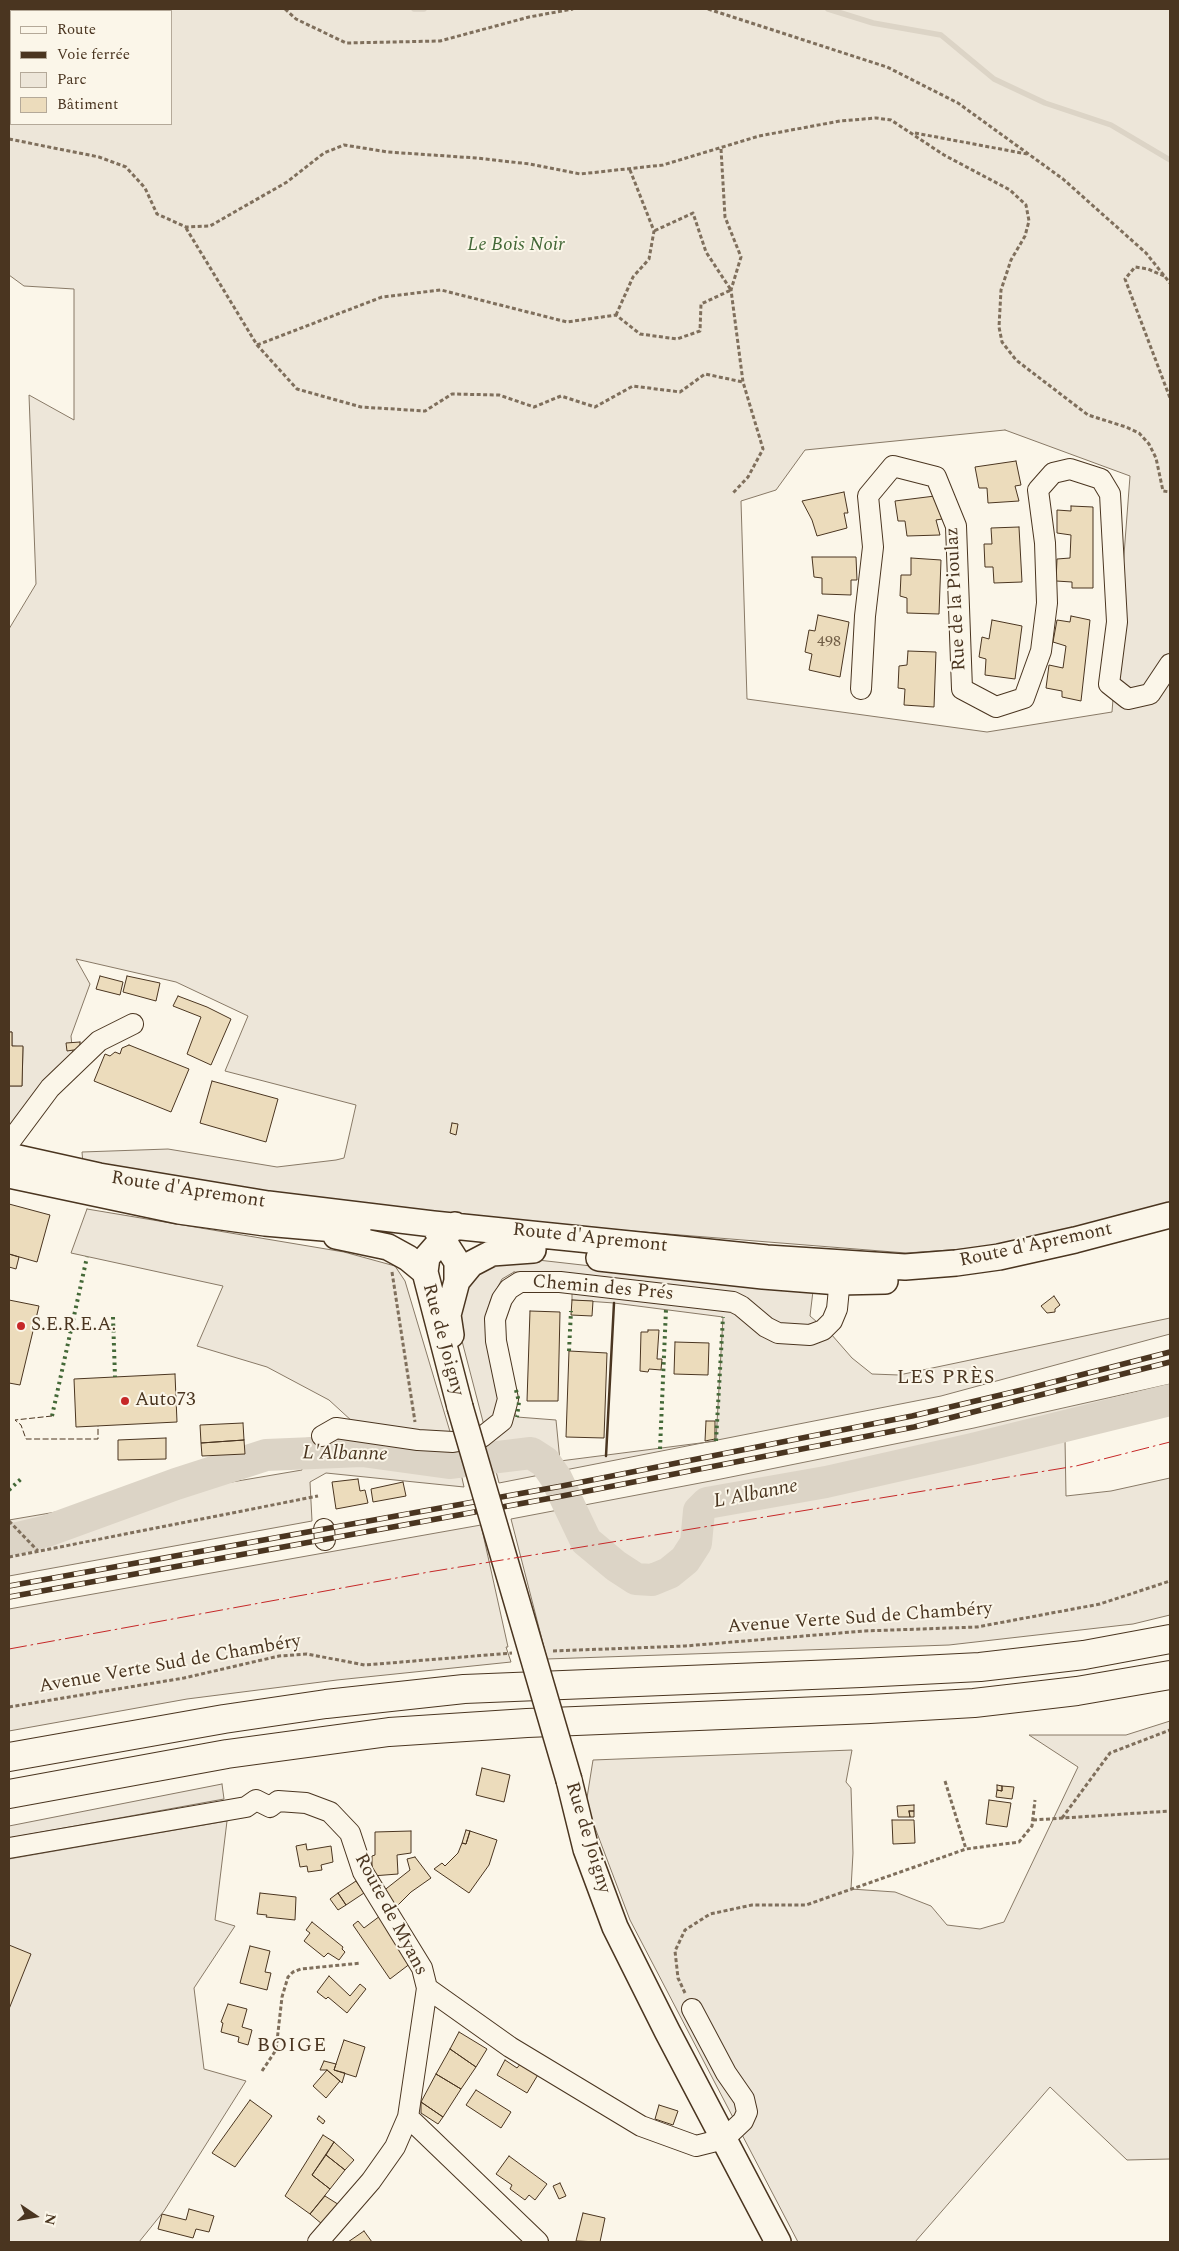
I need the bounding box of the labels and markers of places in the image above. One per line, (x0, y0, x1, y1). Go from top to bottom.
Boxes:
place label: S.E.R.E.A. (31, 1315, 116, 1337)
marker: S.E.R.E.A. (15, 1320, 27, 1332)
place label: Auto73 (135, 1390, 196, 1412)
marker: Auto73 (119, 1395, 131, 1407)

